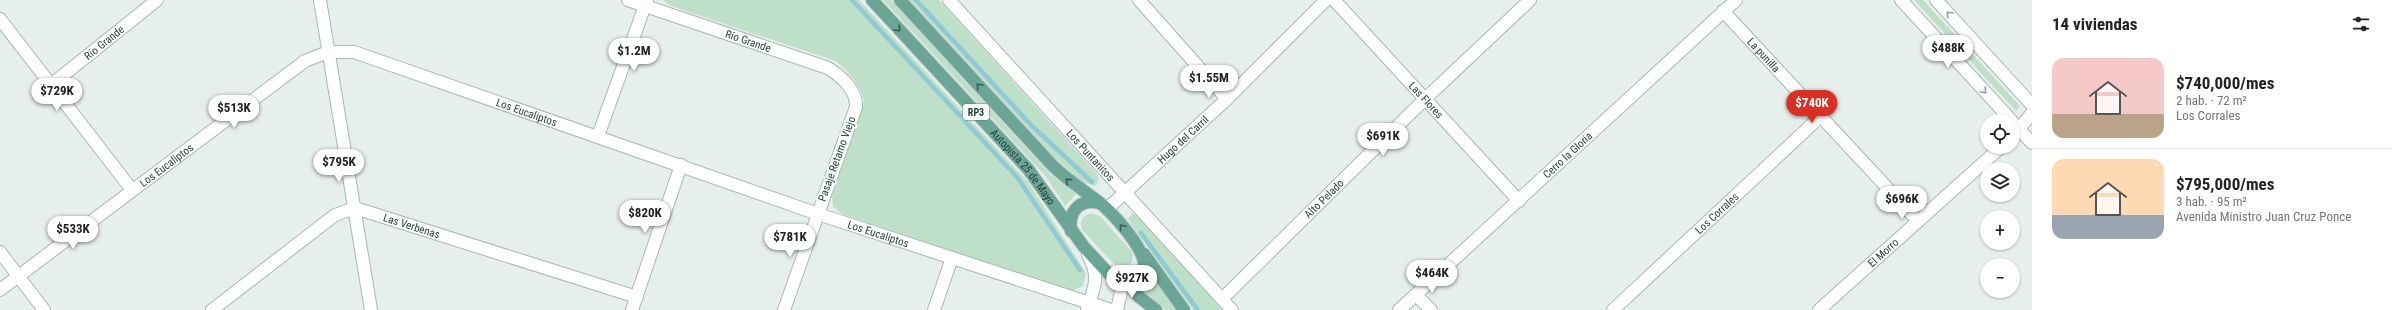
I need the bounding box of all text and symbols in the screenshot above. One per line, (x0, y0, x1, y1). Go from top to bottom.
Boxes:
one-way arrow (1946, 11, 1953, 19)
icon: filters (2350, 13, 2372, 35)
text: 14 viviendas (2052, 14, 2138, 34)
street label: Río Grande (82, 23, 127, 62)
one-way arrow (894, 24, 901, 32)
street label: Río Grande (724, 27, 773, 55)
street label: La punilla (1745, 35, 1783, 75)
pin: $488K (1920, 35, 1976, 69)
pin: $1.2M (606, 38, 662, 72)
text: $488K (1931, 40, 1965, 55)
text: $1.2M (617, 43, 651, 58)
pin: $1.55M (1176, 65, 1242, 99)
text: $1.55M (1189, 70, 1229, 85)
text: $740,000/mes (2176, 73, 2274, 93)
icon: home (2084, 74, 2132, 122)
pin: $729K (29, 78, 85, 112)
street label: Las Flores (1406, 79, 1446, 121)
text: $729K (40, 83, 74, 98)
one-way arrow (976, 83, 984, 91)
one-way arrow (1979, 86, 1987, 94)
pin: $740K (1784, 90, 1840, 124)
text: 2 hab. · 72 m² (2176, 93, 2247, 108)
pin: $513K (206, 95, 262, 129)
text: $740K (1795, 95, 1829, 110)
street label: Los Eucaliptos (494, 96, 559, 129)
text: $513K (217, 100, 251, 115)
road number: RP3 (963, 104, 989, 120)
text: Los Corrales (2176, 108, 2240, 123)
street label: Hugo del Carril (1155, 113, 1211, 166)
street label: Pasaje Retamo Viejo (816, 114, 859, 203)
map controls (1980, 114, 2020, 298)
button: locate (1980, 114, 2020, 154)
pin: $691K (1355, 123, 1411, 157)
street label: Autopista 25 de Mayo (988, 126, 1058, 208)
street label: Los Puntanitos (1064, 127, 1117, 184)
text: $691K (1366, 128, 1400, 143)
street label: Cerro la Gloria (1540, 129, 1595, 181)
street label: Los Eucaliptos (137, 141, 196, 189)
pin: $795K (311, 149, 367, 183)
text: $795K (322, 154, 356, 169)
button: layers (1980, 162, 2020, 202)
text: $795,000/mes (2176, 174, 2274, 194)
icon: home (2084, 175, 2132, 223)
street label: Alto Pelado (1301, 176, 1347, 221)
one-way arrow (1066, 178, 1073, 185)
pin: $696K (1874, 186, 1930, 220)
street label: Los Corrales (1692, 190, 1741, 237)
text: $696K (1885, 191, 1919, 206)
text: 3 hab. · 95 m² (2176, 194, 2247, 209)
pin: $820K (617, 200, 673, 234)
text: $820K (628, 205, 662, 220)
text: Avenida Ministro Juan Cruz Ponce (2176, 209, 2351, 224)
button: + (1980, 210, 2020, 250)
street label: Las Verbenas (382, 211, 442, 241)
pin: $533K (45, 216, 101, 250)
street label: Los Eucaliptos (846, 218, 911, 250)
text: $533K (56, 221, 90, 236)
pin: $781K (762, 224, 818, 258)
one-way arrow (1119, 224, 1126, 231)
text: $781K (773, 229, 807, 244)
street label: El Morro (1865, 235, 1901, 270)
button: − (1980, 258, 2020, 298)
pin: $464K (1404, 260, 1460, 294)
pin: $927K (1104, 265, 1160, 299)
text: $464K (1415, 265, 1449, 280)
text: $927K (1115, 270, 1149, 285)

